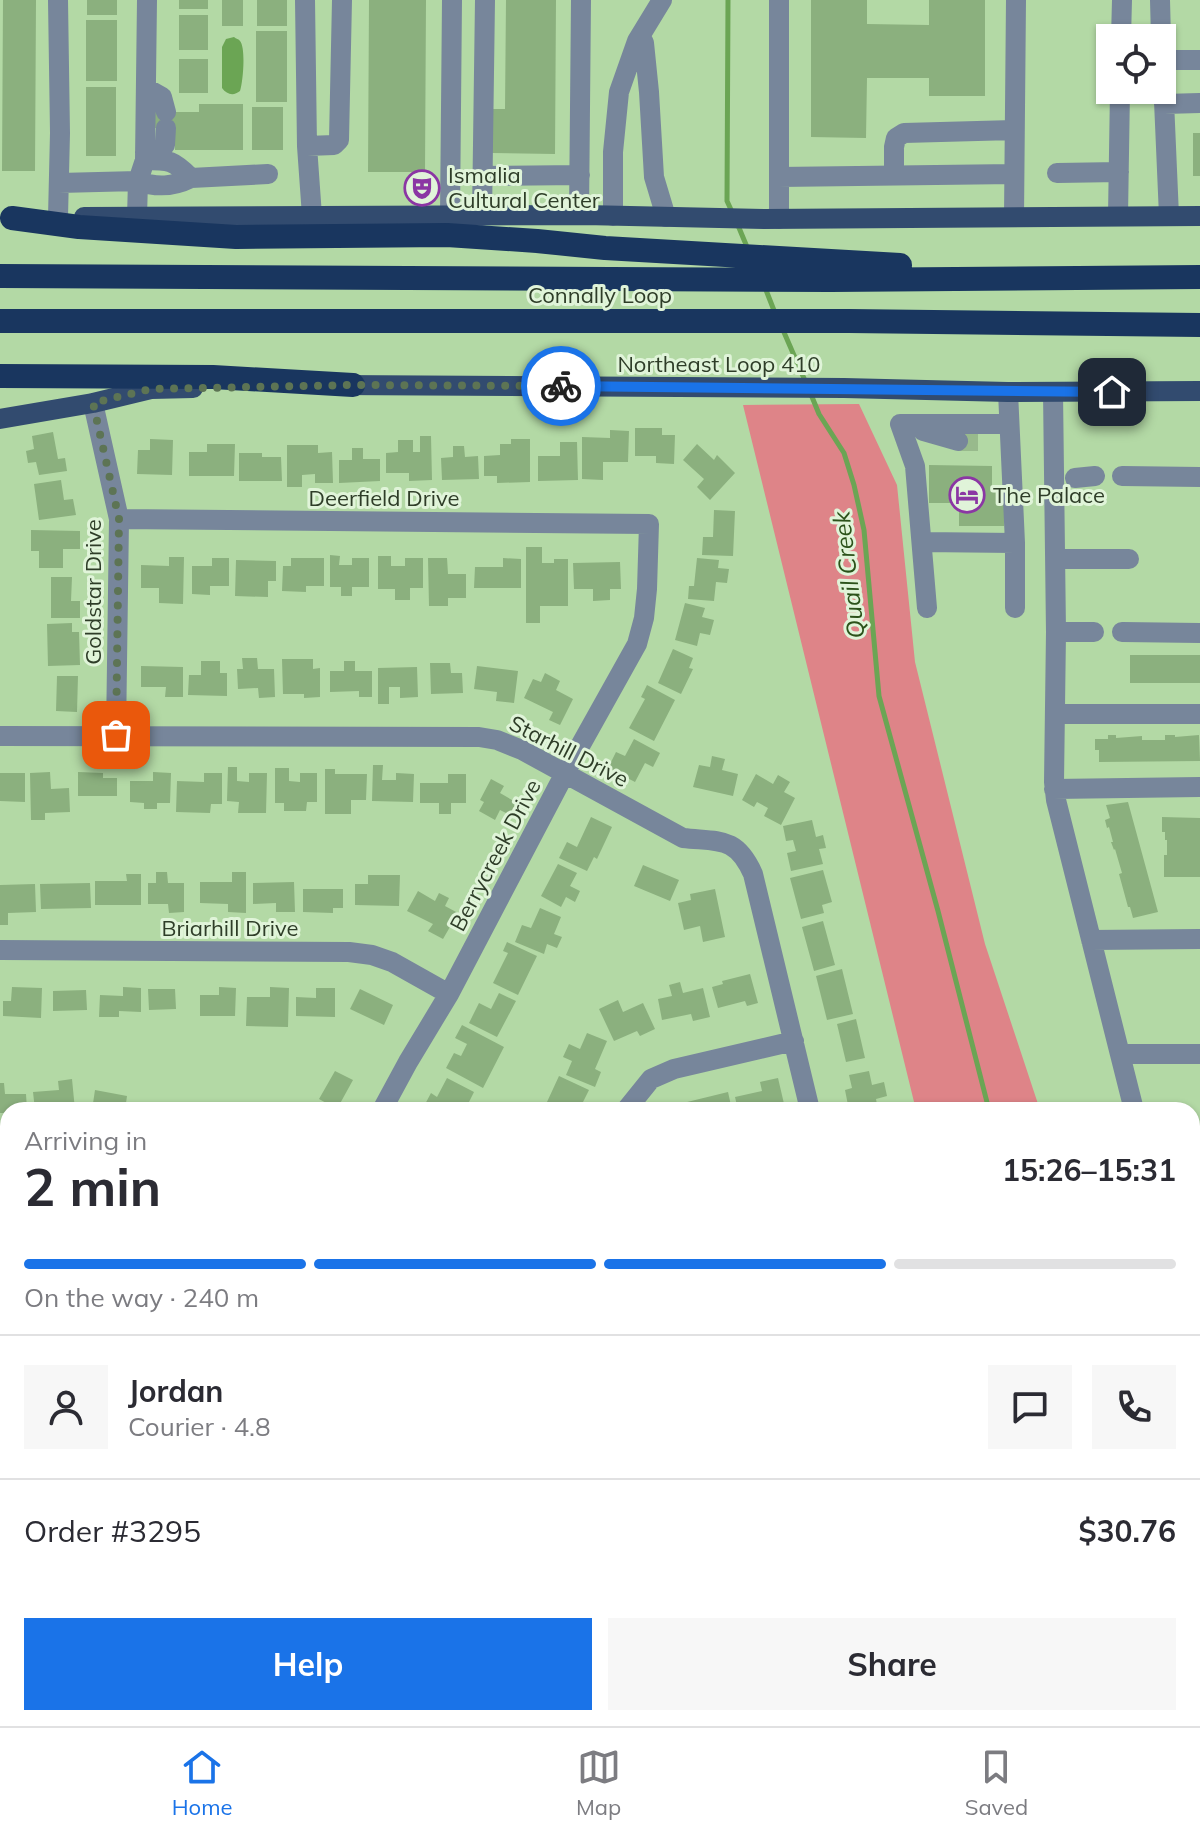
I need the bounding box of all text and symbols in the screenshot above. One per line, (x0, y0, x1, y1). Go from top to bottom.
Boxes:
map controls (1096, 24, 1176, 104)
button: locate (1096, 24, 1176, 104)
place label: Ismalia Cultural Center (448, 161, 600, 214)
theatre icon: Ismalia Cultural Center (403, 169, 441, 207)
street label: Connally Loop (528, 281, 672, 309)
courier (521, 346, 601, 426)
street label: Northeast Loop 410 (617, 350, 821, 378)
pin (1078, 358, 1146, 426)
icon: bike (539, 364, 583, 408)
icon: home (1090, 370, 1134, 414)
hotel icon: The Palace (948, 476, 986, 514)
place label: The Palace (993, 481, 1105, 509)
street label: Deerfield Drive (309, 484, 459, 512)
water label: Quail Creek (825, 509, 871, 640)
street label: Goldstar Drive (79, 519, 107, 665)
pin (82, 701, 150, 769)
street label: Starhill Drive (505, 709, 633, 793)
icon: bag (94, 713, 138, 757)
street label: Berrycreek Drive (443, 774, 547, 936)
street label: Briarhill Drive (162, 914, 298, 942)
text: Arriving in (24, 1124, 147, 1157)
text: 15:26–15:31 (1002, 1151, 1176, 1189)
text: 2 min (24, 1154, 161, 1219)
text: On the way · 240 m (24, 1281, 259, 1314)
button: person (24, 1365, 108, 1449)
button: chat (988, 1365, 1072, 1449)
button: phone (1092, 1365, 1176, 1449)
text: Jordan (128, 1372, 223, 1410)
text: Courier · 4.8 (128, 1410, 271, 1443)
text: Order #3295 (24, 1512, 201, 1550)
text: $30.76 (1079, 1512, 1176, 1550)
button: Help (24, 1618, 592, 1710)
button: Share (608, 1618, 1176, 1710)
tab: Home (172, 1745, 232, 1821)
tab: Map (576, 1745, 621, 1821)
tab: Saved (965, 1745, 1028, 1821)

